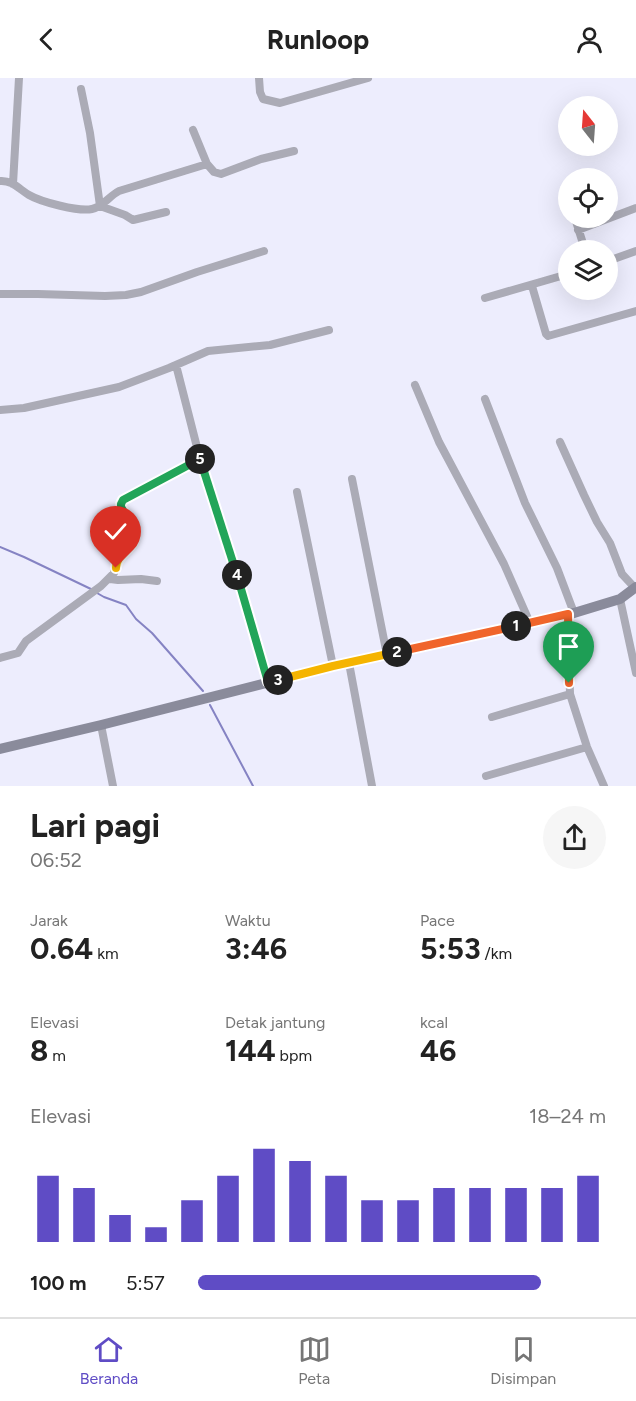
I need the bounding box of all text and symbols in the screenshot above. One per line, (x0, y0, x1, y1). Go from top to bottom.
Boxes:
icon: back (30, 23, 63, 56)
text: Runloop (267, 23, 369, 56)
icon: person (573, 23, 606, 56)
north arrow (558, 96, 618, 156)
map controls (558, 96, 618, 300)
button: locate (558, 168, 618, 228)
button: layers (558, 240, 618, 300)
pin: 5 (185, 444, 215, 474)
text: 5 (195, 449, 205, 468)
pin (90, 506, 141, 568)
icon: check (99, 515, 132, 548)
pin: 4 (222, 560, 252, 590)
text: 4 (232, 565, 242, 584)
pin: 1 (501, 611, 531, 641)
text: 1 (513, 616, 519, 635)
pin (543, 621, 594, 683)
icon: arrive (552, 630, 585, 663)
pin: 2 (382, 637, 412, 667)
text: 2 (392, 642, 402, 661)
pin: 3 (263, 665, 293, 695)
text: 3 (274, 670, 282, 689)
text: Lari pagi (30, 806, 160, 845)
button: share (543, 806, 606, 869)
text: 06:52 (30, 848, 82, 872)
text: Jarak (30, 911, 68, 930)
text: Waktu (225, 911, 271, 930)
text: Pace (420, 911, 455, 930)
text: 0.64 (30, 930, 93, 967)
text: 3:46 (225, 930, 287, 967)
text: 5:53 (420, 930, 481, 967)
text: km (93, 944, 119, 963)
text: /km (481, 944, 512, 963)
text: Elevasi (30, 1013, 79, 1032)
text: Detak jantung (225, 1013, 325, 1032)
text: kcal (420, 1013, 448, 1032)
text: 8 (30, 1032, 48, 1069)
text: 144 (225, 1032, 276, 1069)
text: 46 (420, 1032, 456, 1069)
text: m (48, 1046, 66, 1065)
text: bpm (276, 1046, 312, 1065)
text: Elevasi (30, 1104, 91, 1128)
text: 18–24 m (529, 1104, 606, 1128)
text: 100 m (30, 1271, 87, 1295)
text: 5:57 (126, 1271, 165, 1295)
tab: Beranda (80, 1333, 138, 1388)
tab: Peta (298, 1333, 331, 1388)
tab: Disimpan (490, 1333, 556, 1388)

